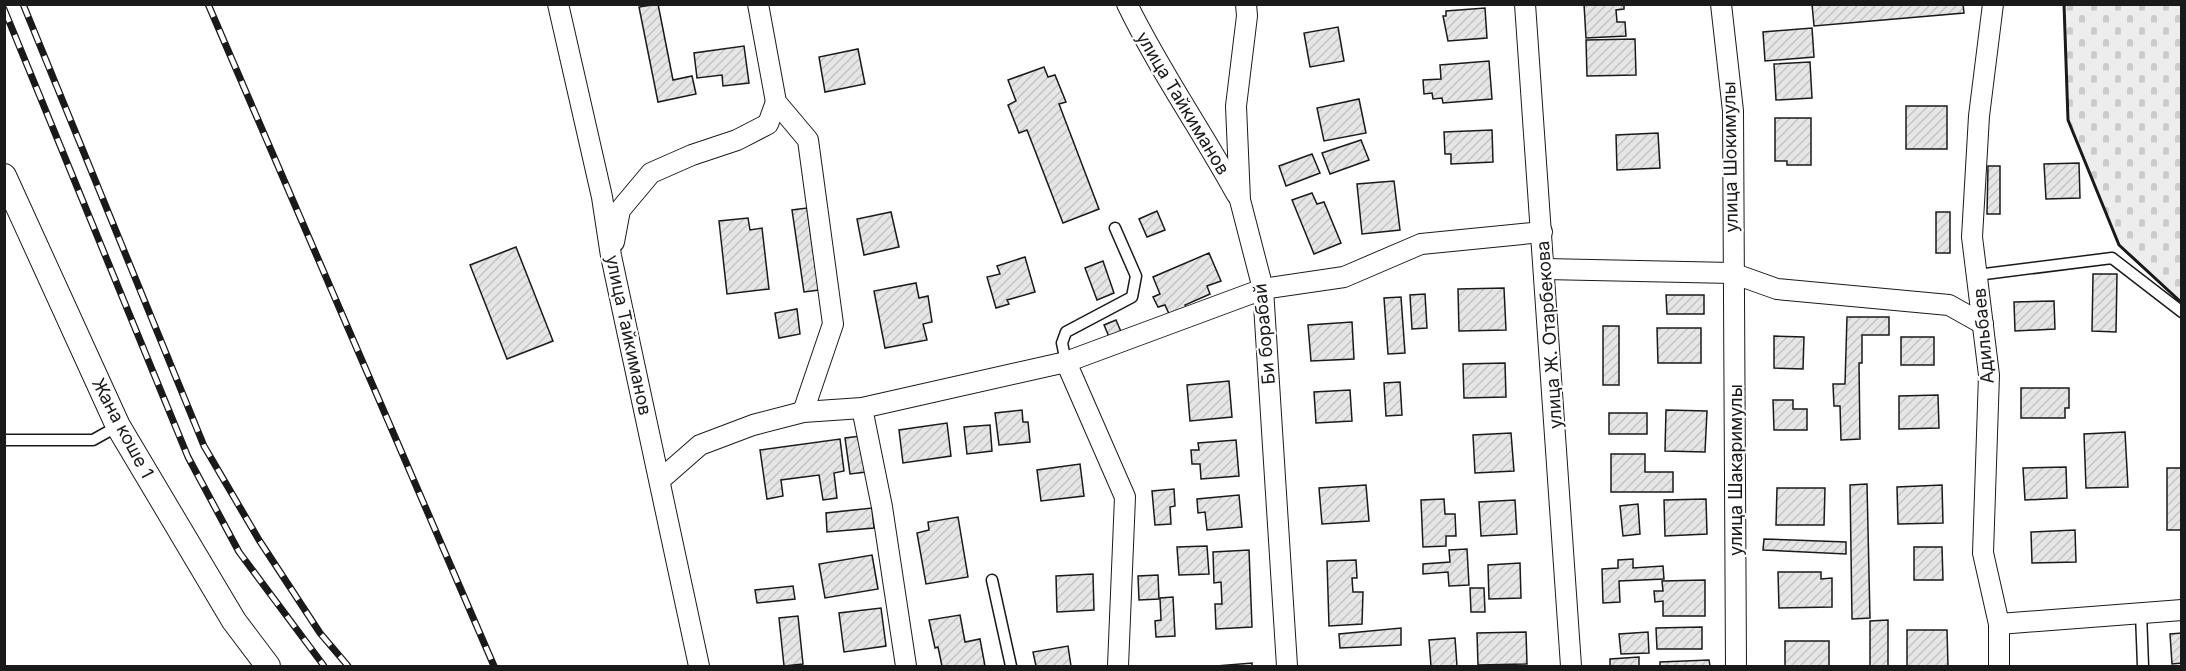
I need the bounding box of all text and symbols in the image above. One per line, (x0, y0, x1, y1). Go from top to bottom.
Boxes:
street label: улица Тайкиманов (1132, 28, 1234, 178)
street label: улица Шокимулы (1718, 81, 1742, 233)
street label: улица Ж. Отарбекова (1532, 240, 1566, 430)
street label: улица Тайкиманов (602, 253, 656, 417)
street label: Би борабай (1249, 283, 1279, 385)
street label: Адильбаев (1968, 287, 1998, 385)
street label: Жана коше 1 (88, 375, 158, 481)
street label: улица Шакаримулы (1725, 384, 1746, 556)

